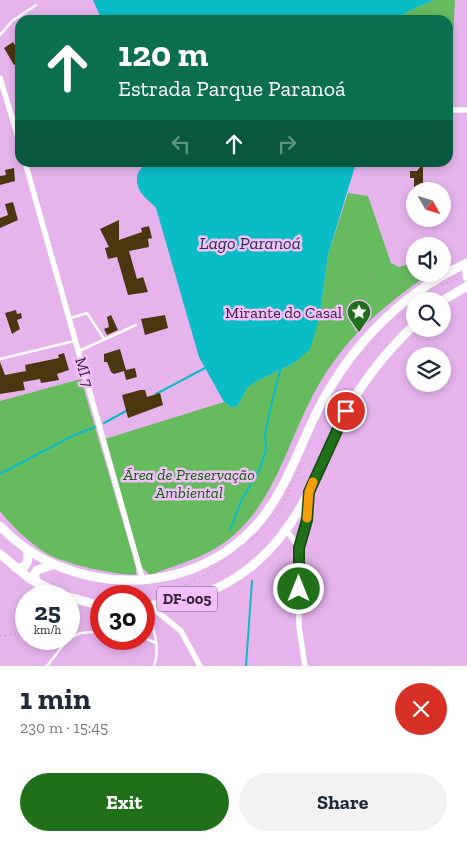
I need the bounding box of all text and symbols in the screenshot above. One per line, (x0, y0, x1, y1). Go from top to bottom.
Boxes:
text: 120 m (118, 33, 208, 75)
icon: ahead (35, 35, 100, 100)
text: Estrada Parque Paranoá (118, 75, 346, 102)
icon: left (167, 130, 195, 158)
icon: ahead (220, 130, 248, 158)
icon: right (273, 130, 301, 158)
north arrow (406, 182, 451, 228)
map controls (406, 182, 451, 392)
water label: Lago Paranoá (199, 232, 301, 254)
button: sound (406, 237, 451, 282)
button: search (406, 292, 451, 337)
place icon: Mirante do Casal (346, 299, 372, 333)
place label: Mirante do Casal (225, 303, 342, 322)
button: layers (406, 347, 451, 392)
street label: MI 7 (71, 355, 98, 390)
pin (325, 390, 367, 432)
icon: arrive (332, 397, 360, 425)
park label: Área de Preservação Ambiental (122, 465, 255, 502)
position arrow (272, 562, 324, 614)
speed limit sign: 30 (90, 585, 155, 650)
road number: DF-005 (157, 586, 217, 612)
text: 25 (34, 596, 61, 626)
text: km/h (34, 623, 61, 637)
text: 1 min (20, 681, 91, 717)
button: close (395, 683, 447, 735)
text: 230 m · 15:45 (20, 718, 108, 737)
button: Exit (20, 773, 229, 831)
button: Share (239, 773, 447, 831)

